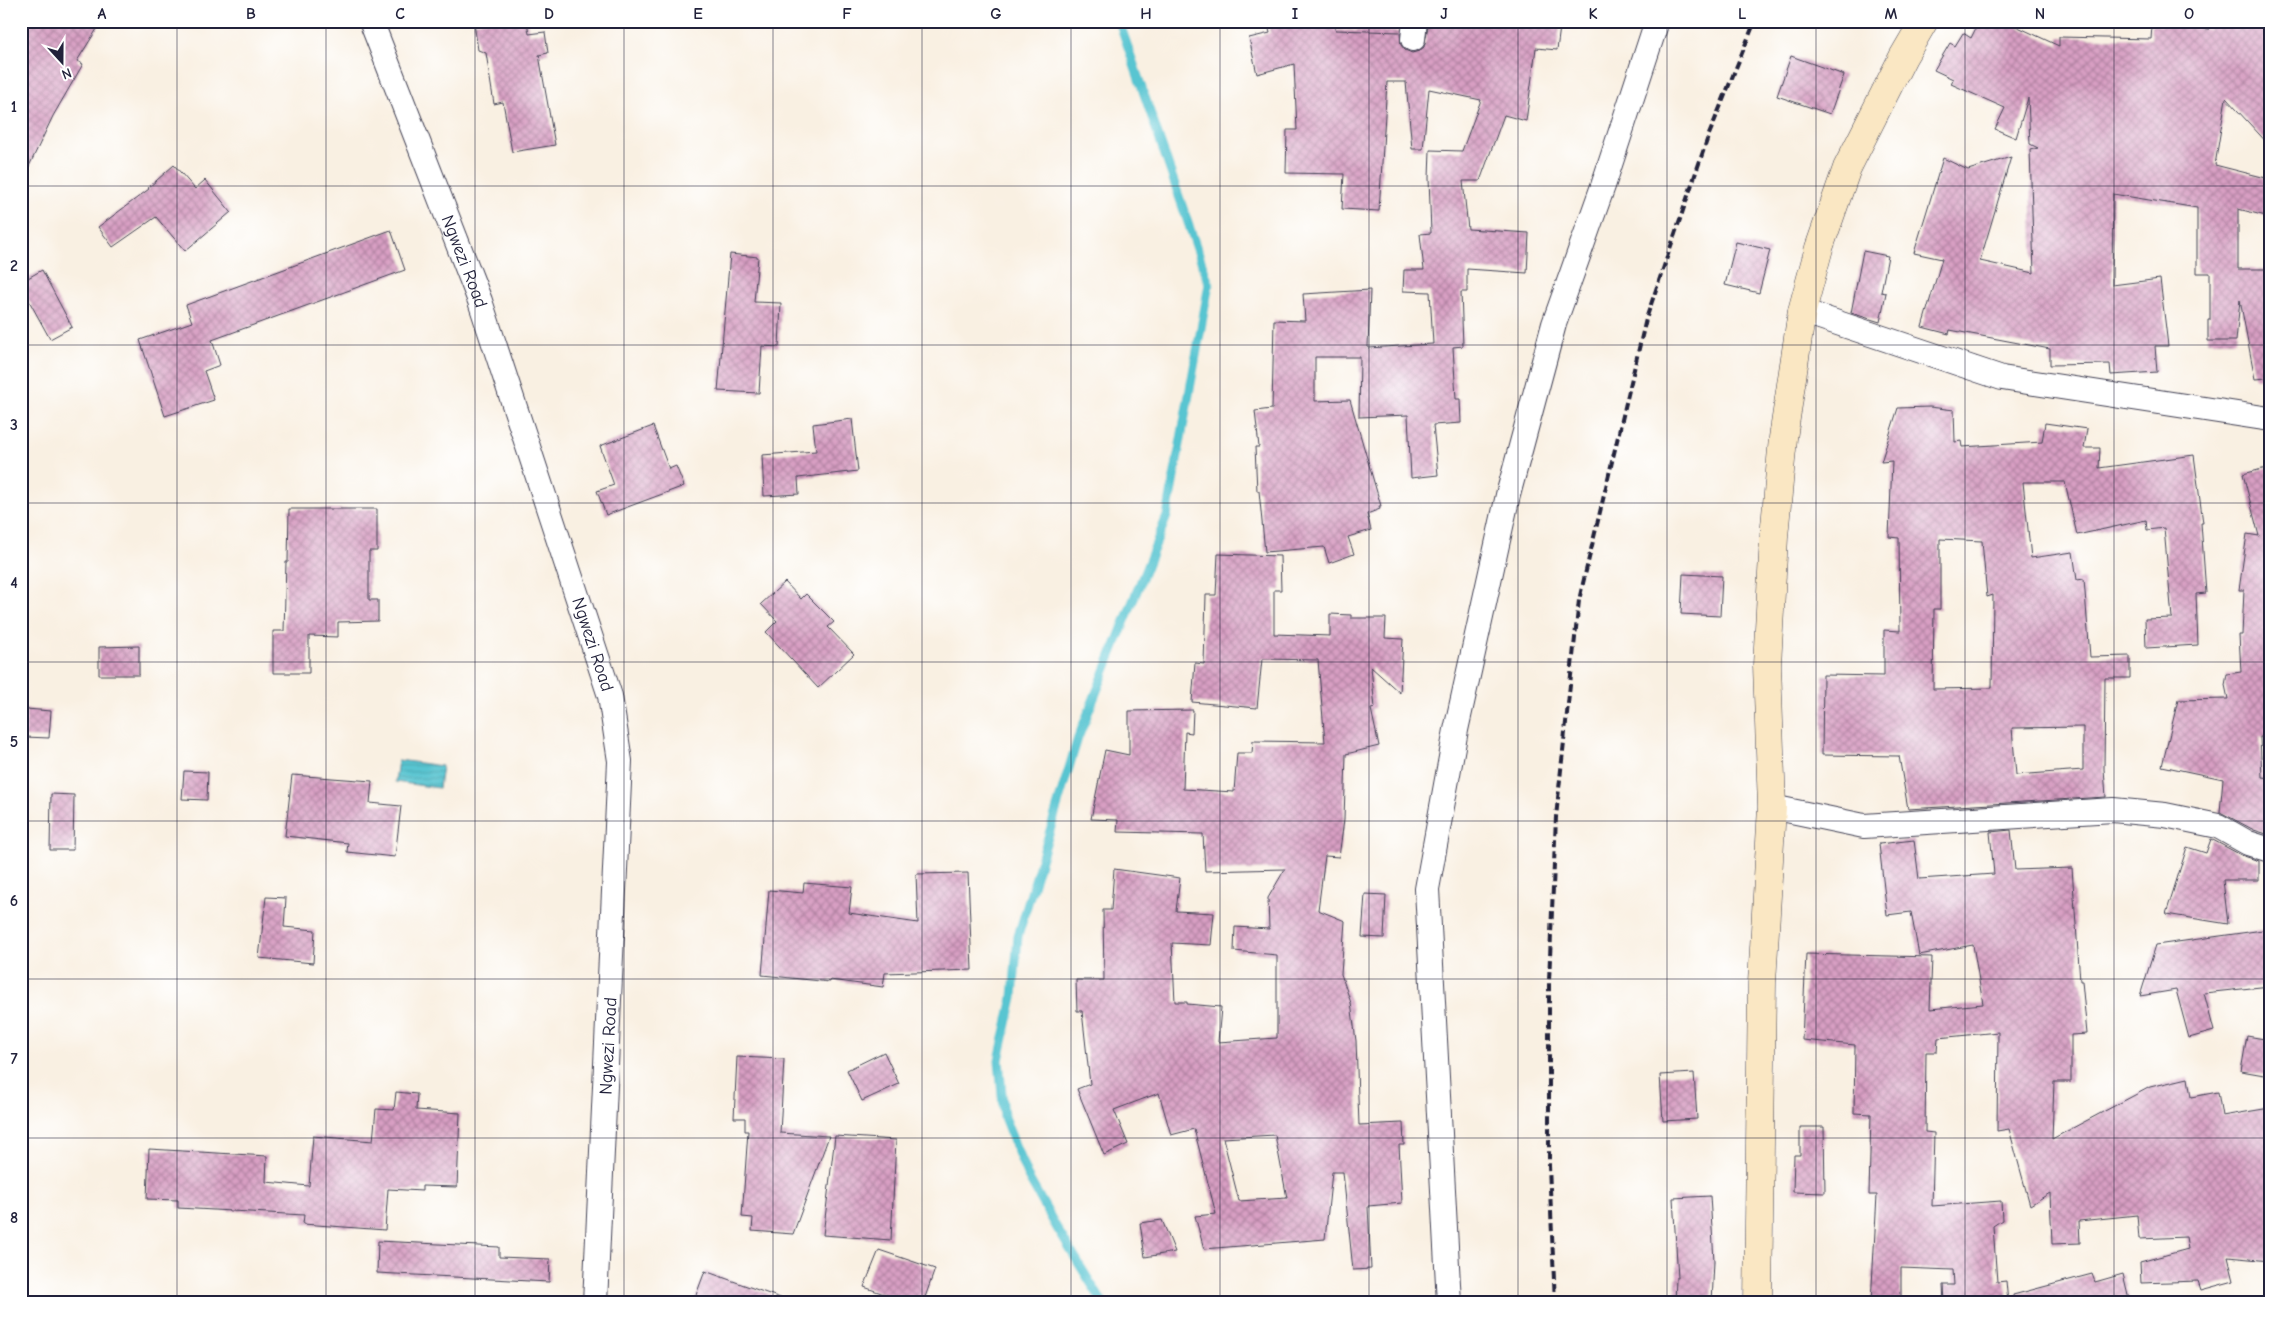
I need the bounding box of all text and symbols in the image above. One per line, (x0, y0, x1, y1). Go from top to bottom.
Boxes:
text: A (98, 5, 107, 23)
text: B (246, 5, 256, 23)
text: C (395, 5, 405, 23)
text: D (544, 5, 554, 23)
text: E (693, 5, 703, 23)
text: F (842, 5, 852, 23)
text: G (990, 5, 1002, 23)
text: H (1140, 5, 1152, 23)
text: I (1292, 5, 1298, 23)
text: J (1440, 5, 1448, 23)
text: K (1588, 5, 1598, 23)
text: L (1738, 5, 1746, 23)
text: M (1885, 5, 1898, 23)
text: N (2035, 5, 2045, 23)
text: O (2184, 5, 2194, 23)
north arrow (38, 38, 88, 88)
text: N (59, 64, 74, 83)
text: 1 (11, 98, 17, 116)
street label: Ngwezi Road (437, 212, 491, 311)
text: 2 (10, 257, 18, 275)
text: 3 (10, 416, 18, 434)
text: 4 (10, 574, 18, 592)
street label: Ngwezi Road (567, 595, 618, 694)
text: 5 (10, 733, 18, 751)
text: 6 (10, 892, 18, 910)
street label: Ngwezi Road (595, 997, 622, 1095)
text: 7 (10, 1050, 18, 1068)
text: 8 (10, 1209, 18, 1227)

